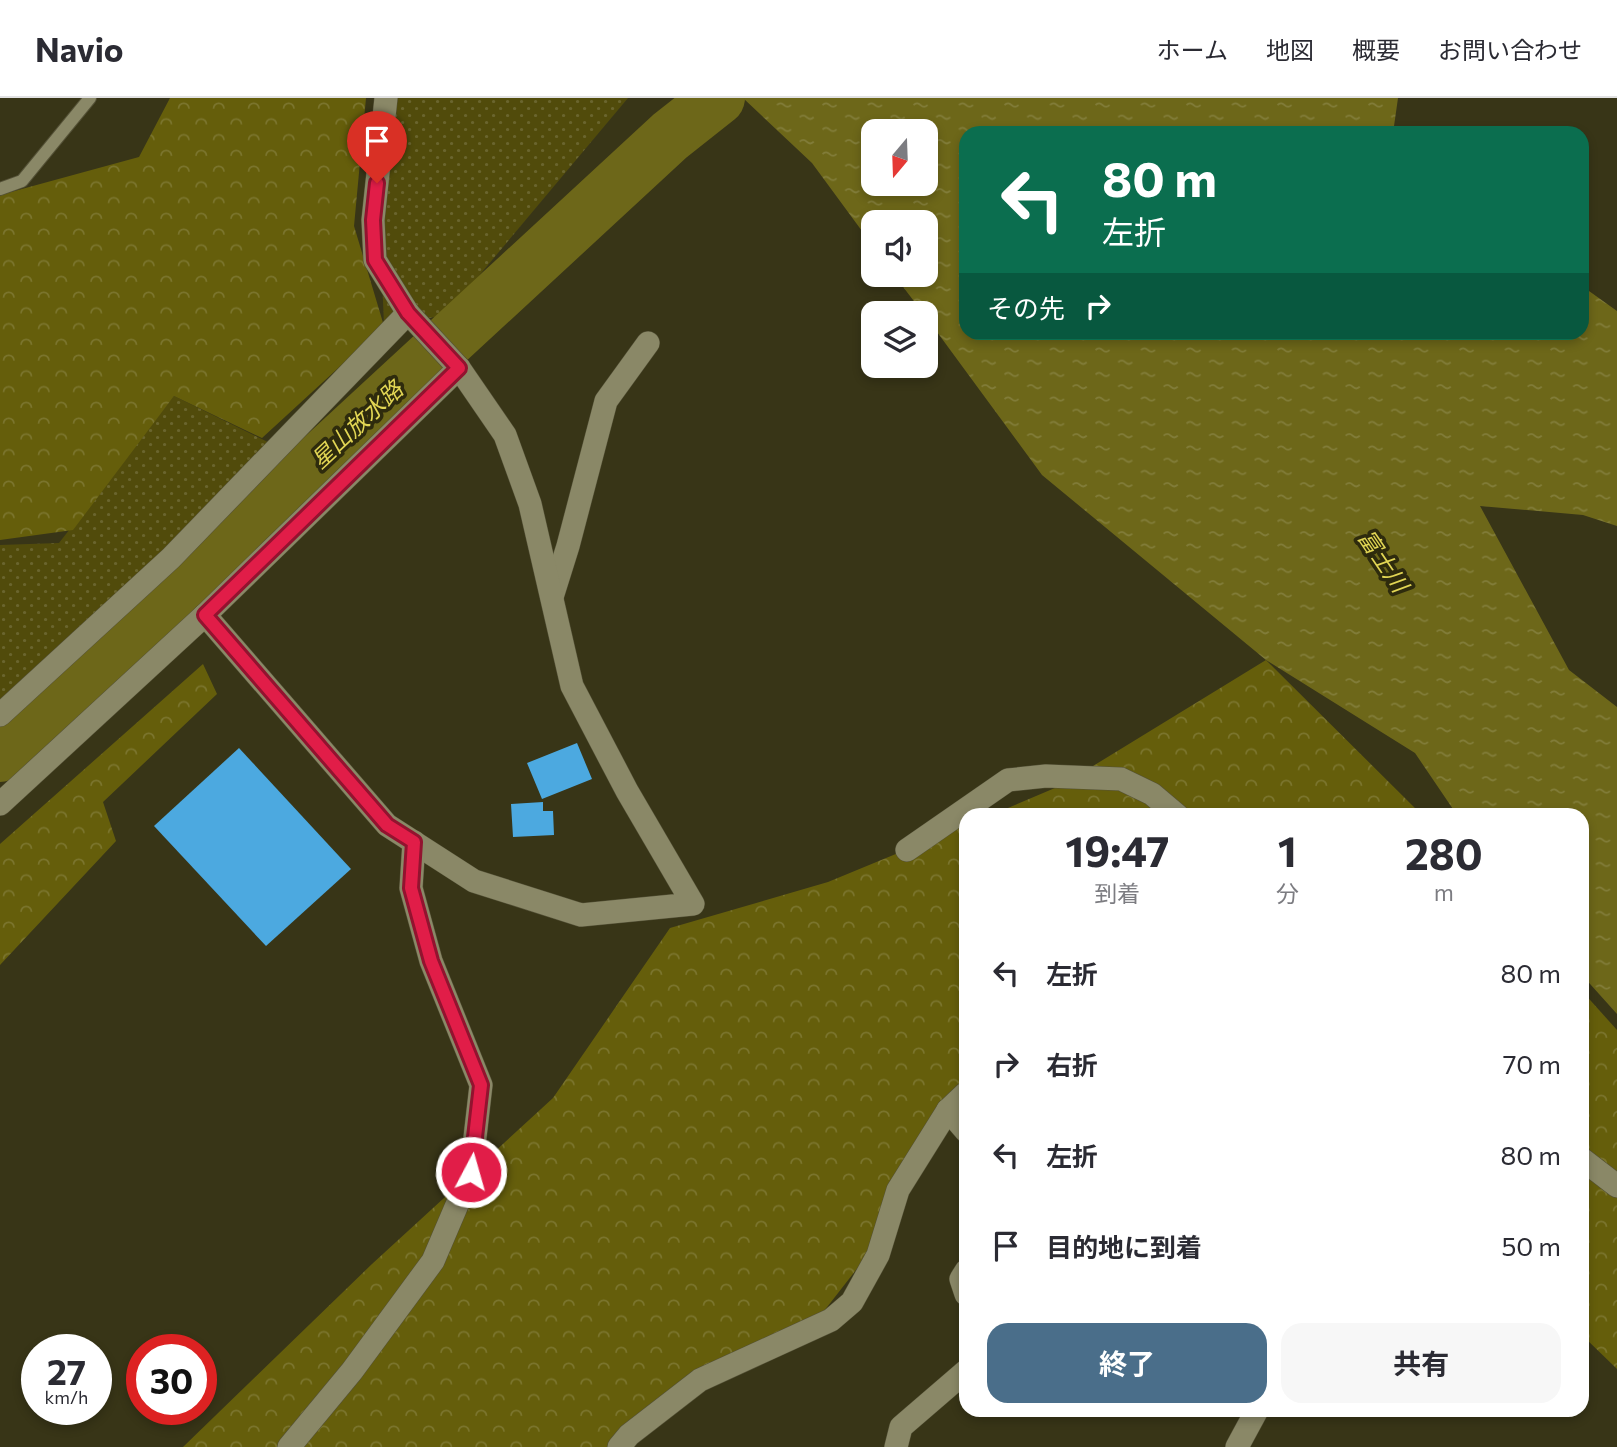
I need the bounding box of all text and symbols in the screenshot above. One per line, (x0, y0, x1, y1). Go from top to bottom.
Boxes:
text: Navio (35, 28, 124, 69)
text: ホーム (1157, 35, 1228, 64)
text: 地図 (1266, 35, 1314, 64)
text: 概要 (1352, 35, 1400, 64)
text: お問い合わせ (1438, 35, 1582, 64)
pin (347, 111, 407, 183)
north arrow (861, 119, 938, 196)
map controls (861, 119, 938, 378)
icon: arrive (358, 122, 396, 160)
text: 80 m (1102, 147, 1217, 207)
icon: left (987, 154, 1078, 245)
button: sound (861, 210, 938, 287)
text: 左折 (1102, 211, 1166, 251)
icon: right (1079, 287, 1117, 325)
text: その先 (987, 292, 1065, 323)
button: layers (861, 301, 938, 378)
water label: 星山放水路 (305, 373, 409, 474)
water label: 富士川 (1353, 524, 1416, 599)
text: 19:47 (1065, 824, 1169, 876)
text: 1 (1278, 824, 1297, 876)
text: 280 (1405, 827, 1483, 879)
text: m (1434, 878, 1454, 906)
text: 到着 (1094, 879, 1140, 907)
text: 分 (1276, 879, 1299, 907)
icon: left (987, 954, 1025, 992)
text: 80 m (1501, 957, 1561, 988)
text: 左折 (1046, 958, 1098, 989)
icon: right (987, 1045, 1025, 1083)
text: 70 m (1503, 1048, 1561, 1079)
text: 右折 (1046, 1049, 1098, 1080)
position arrow (434, 1135, 508, 1209)
icon: left (987, 1136, 1025, 1174)
text: 80 m (1501, 1139, 1561, 1170)
text: 左折 (1046, 1140, 1098, 1171)
icon: arrive (987, 1227, 1025, 1265)
text: 50 m (1501, 1230, 1561, 1261)
text: 目的地に到着 (1046, 1231, 1202, 1262)
button: 終了 (987, 1323, 1267, 1403)
button: 共有 (1281, 1323, 1561, 1403)
speed limit sign: 30 (126, 1334, 217, 1425)
text: 27 (47, 1349, 86, 1392)
text: km/h (45, 1386, 88, 1408)

